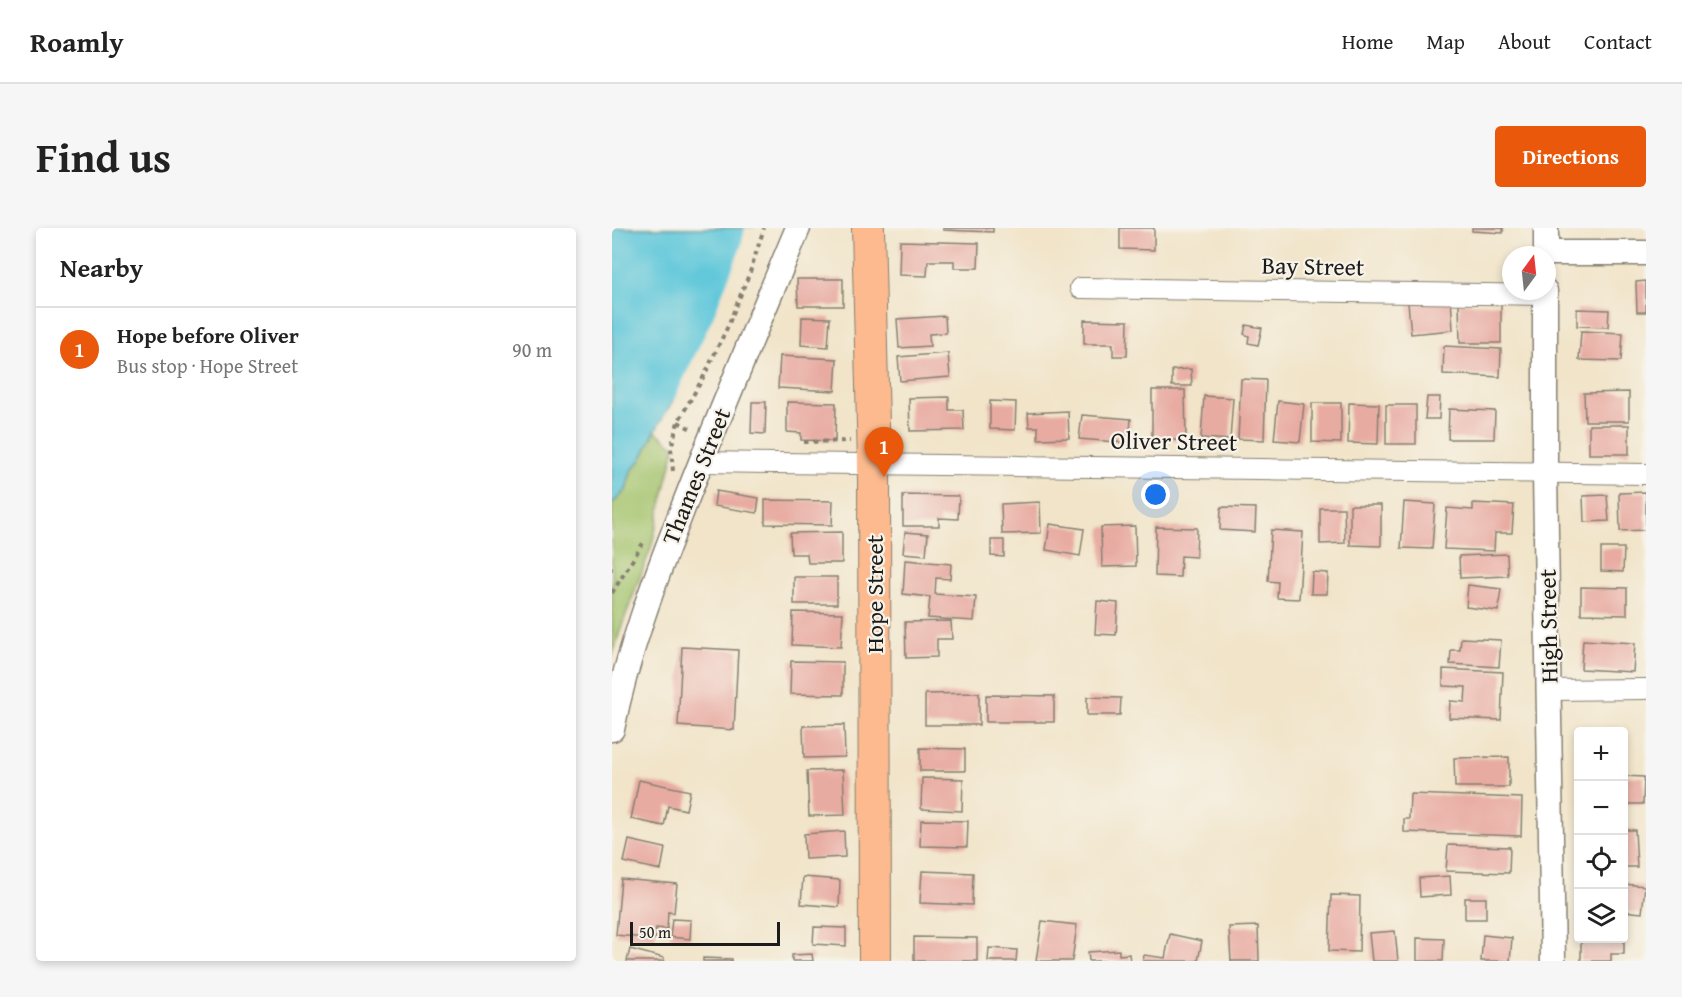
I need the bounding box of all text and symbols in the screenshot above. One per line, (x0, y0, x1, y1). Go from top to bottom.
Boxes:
text: Roamly (30, 21, 124, 62)
text: Home (1342, 26, 1393, 57)
text: Map (1426, 26, 1465, 57)
text: About (1498, 26, 1551, 57)
text: Contact (1584, 26, 1652, 57)
text: Find us (36, 126, 171, 187)
button: Directions (1495, 126, 1646, 187)
north arrow (1502, 246, 1556, 300)
text: Nearby (60, 248, 143, 287)
street label: Bay Street (1261, 248, 1365, 284)
text: Hope before Oliver (117, 319, 299, 351)
text: 1 (74, 335, 85, 364)
text: 90 m (512, 335, 552, 364)
text: Bus stop · Hope Street (117, 351, 298, 380)
street label: Thames Street (653, 402, 740, 550)
street label: Oliver Street (1110, 422, 1238, 460)
pin: 1 (864, 428, 904, 477)
your location (1141, 480, 1170, 509)
street label: Hope Street (857, 534, 892, 653)
street label: High Street (1529, 568, 1566, 683)
map controls (1574, 727, 1628, 943)
button: + (1574, 727, 1628, 781)
button: − (1574, 781, 1628, 835)
button: locate (1574, 835, 1628, 889)
button: layers (1574, 889, 1628, 943)
scale bar (630, 919, 780, 946)
text: 50 m (639, 920, 671, 944)

